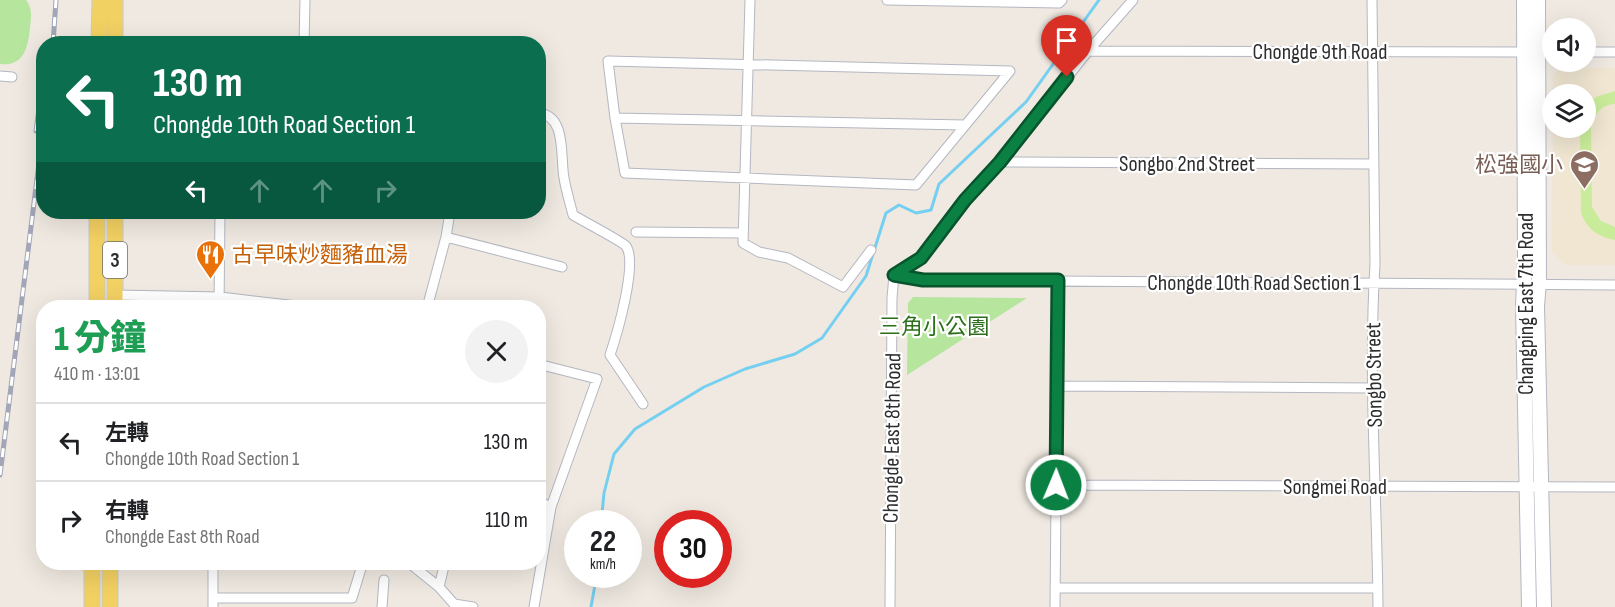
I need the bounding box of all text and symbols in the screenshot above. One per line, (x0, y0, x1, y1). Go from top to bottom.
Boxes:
pin (1041, 15, 1092, 77)
map controls (1542, 18, 1596, 138)
button: sound (1542, 18, 1596, 72)
icon: arrive (1050, 24, 1083, 57)
street label: Chongde 9th Road (1252, 39, 1388, 66)
text: 130 m (153, 58, 243, 109)
icon: left (54, 60, 132, 138)
button: layers (1542, 84, 1596, 138)
text: Chongde 10th Road Section 1 (153, 109, 415, 141)
school or university icon: 松強國小 (1568, 148, 1600, 190)
street label: Songbo 2nd Street (1119, 151, 1255, 178)
place label: 松強國小 (1475, 152, 1563, 179)
icon: left (180, 174, 213, 207)
icon: ahead (243, 174, 276, 207)
icon: ahead (306, 174, 339, 207)
icon: right (369, 174, 402, 207)
street label: Changping East 7th Road (1513, 213, 1540, 395)
restaurant icon: 古早味炒麵豬血湯 (195, 238, 227, 280)
road number: 3 (103, 242, 127, 278)
place label: 古早味炒麵豬血湯 (232, 242, 408, 269)
street label: Chongde 10th Road Section 1 (1147, 270, 1361, 297)
park label: 三角小公園 (879, 314, 989, 341)
text: 1 分鐘 (54, 318, 146, 361)
button: close (465, 320, 528, 383)
street label: Songbo Street (1360, 322, 1389, 428)
street label: Chongde East 8th Road (878, 353, 907, 523)
text: 410 m · 13:01 (54, 362, 140, 386)
text: 左轉 (105, 420, 149, 447)
icon: left (54, 426, 87, 459)
text: 130 m (484, 429, 528, 456)
text: Chongde 10th Road Section 1 (105, 447, 299, 471)
position arrow (1024, 453, 1088, 517)
street label: Songmei Road (1283, 474, 1387, 501)
text: 右轉 (105, 498, 149, 525)
icon: right (54, 504, 87, 537)
text: 110 m (485, 507, 528, 534)
speed limit sign: 30 (654, 510, 732, 588)
text: 22 (590, 524, 616, 560)
text: Chongde East 8th Road (105, 525, 260, 549)
text: km/h (590, 555, 616, 574)

